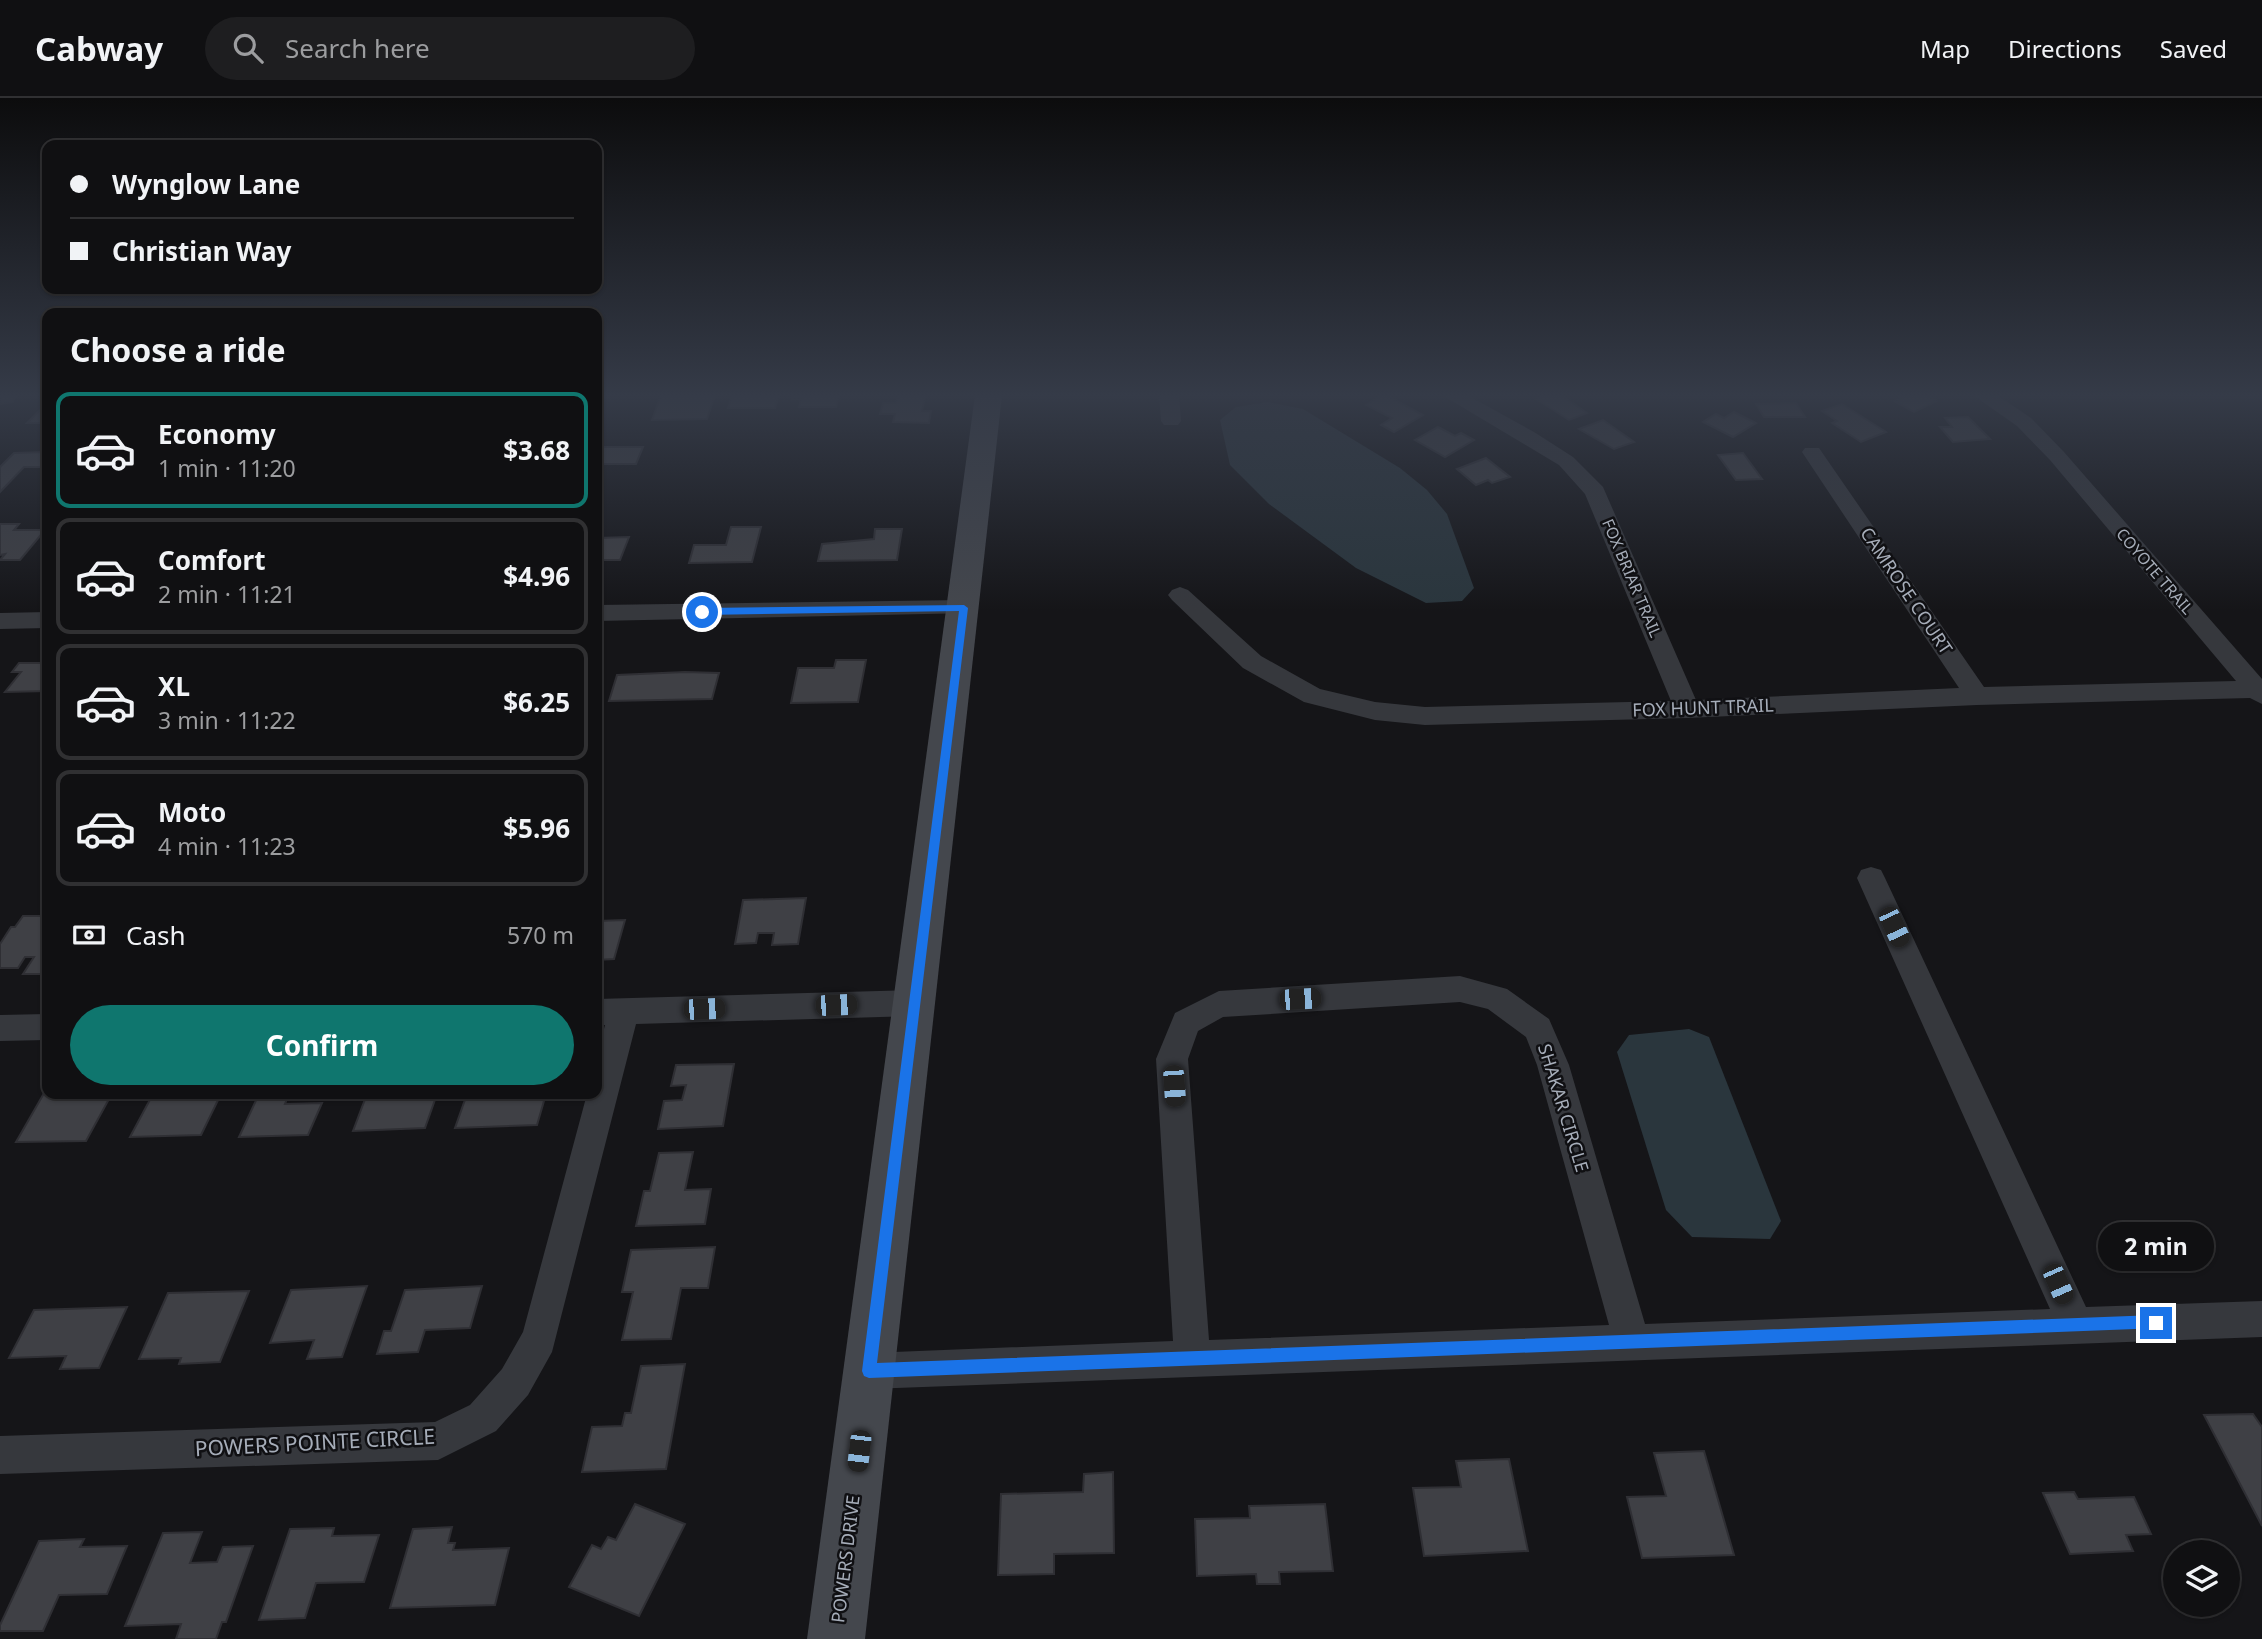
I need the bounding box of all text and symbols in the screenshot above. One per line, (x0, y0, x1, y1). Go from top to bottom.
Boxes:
search box (205, 17, 695, 80)
text: Cabway (35, 26, 163, 71)
icon: search (229, 29, 267, 67)
text: Search here (285, 30, 430, 66)
text: Map (1920, 32, 1970, 65)
text: Directions (2008, 32, 2122, 65)
text: Saved (2160, 32, 2227, 65)
text: Wynglow Lane (112, 166, 300, 202)
text: Christian Way (112, 233, 291, 269)
text: Choose a ride (70, 328, 286, 371)
text: Economy (158, 416, 276, 452)
icon: car (74, 419, 137, 482)
text: $3.68 (503, 432, 570, 468)
text: 1 min · 11:20 (158, 452, 296, 484)
street label: FOX BRIAR TRAIL (1597, 515, 1667, 641)
street label: CAMROSE COURT (1855, 522, 1958, 659)
street label: COYOTE TRAIL (2111, 523, 2199, 619)
text: Comfort (158, 542, 266, 578)
icon: car (74, 545, 137, 608)
text: $4.96 (503, 558, 570, 594)
text: 2 min · 11:21 (158, 578, 296, 610)
route start (686, 596, 718, 628)
text: XL (158, 668, 190, 704)
icon: car (74, 671, 137, 734)
text: $6.25 (503, 684, 570, 720)
street label: FOX HUNT TRAIL (1632, 693, 1774, 721)
text: 3 min · 11:22 (158, 704, 296, 736)
text: Moto (158, 794, 226, 830)
icon: car (74, 797, 137, 860)
text: $5.96 (503, 810, 570, 846)
text: 4 min · 11:23 (158, 830, 296, 862)
car (1876, 904, 1913, 950)
icon: cash (70, 916, 108, 954)
text: Cash (126, 917, 186, 953)
text: 570 m (507, 919, 574, 951)
car (1279, 987, 1322, 1011)
car (815, 994, 858, 1016)
car (683, 998, 726, 1020)
button: Confirm (70, 1005, 574, 1085)
street label: SHAKAR CIRCLE (1533, 1041, 1595, 1175)
car (1163, 1064, 1186, 1108)
callout: 2 min (2098, 1222, 2214, 1270)
text: 2 min (2124, 1230, 2188, 1262)
car (2040, 1261, 2077, 1307)
route end (2140, 1307, 2172, 1339)
street label: POWERS POINTE CIRCLE (194, 1422, 436, 1462)
car (847, 1429, 872, 1473)
street label: POWERS DRIVE (825, 1494, 865, 1624)
map controls (2163, 1540, 2240, 1617)
button: layers (2163, 1540, 2240, 1617)

